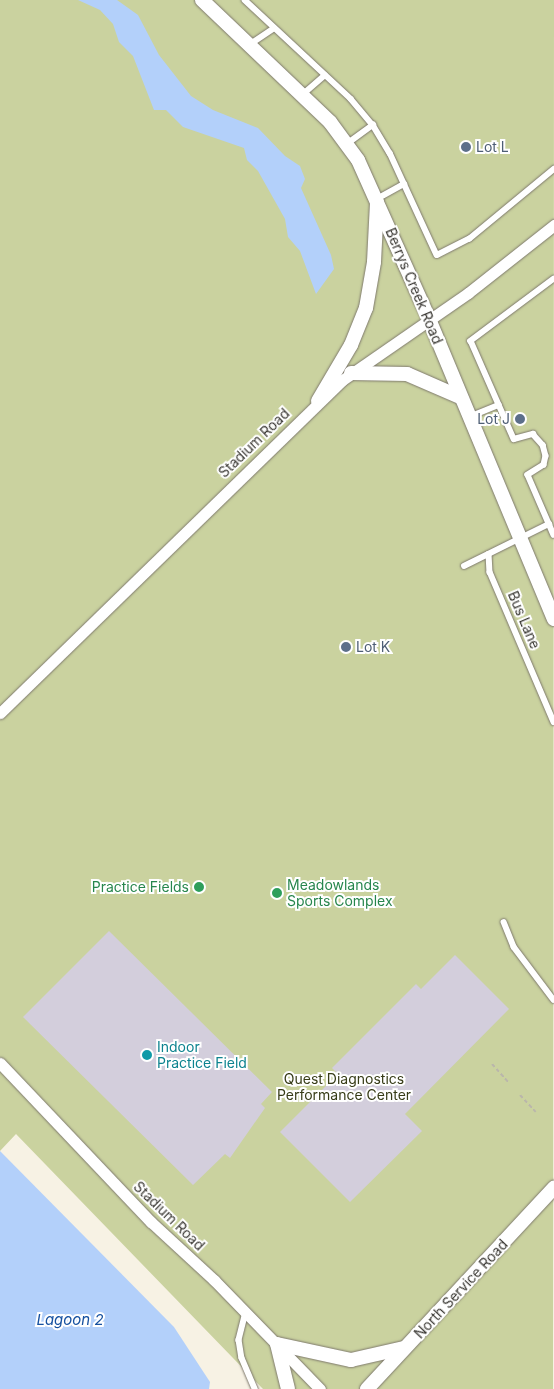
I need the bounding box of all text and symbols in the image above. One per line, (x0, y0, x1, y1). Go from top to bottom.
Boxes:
place label: Lot L (476, 139, 509, 155)
marker: Lot L (460, 141, 472, 153)
street label: Berrys Creek Road (382, 225, 446, 347)
street label: Stadium Road (215, 405, 293, 481)
place label: Lot J (477, 411, 510, 427)
marker: Lot J (514, 413, 526, 425)
street label: Bus Lane (504, 589, 544, 651)
place label: Lot K (356, 639, 390, 655)
marker: Lot K (340, 641, 352, 653)
place label: Meadowlands Sports Complex (287, 877, 393, 910)
place label: Practice Fields (92, 879, 189, 895)
marker: Practice Fields (193, 881, 205, 893)
marker: Meadowlands Sports Complex (271, 887, 283, 899)
place label: Indoor Practice Field (157, 1039, 247, 1072)
marker: Indoor Practice Field (141, 1049, 153, 1061)
park label: Quest Diagnostics Performance Center (277, 1071, 411, 1104)
street label: Stadium Road (130, 1178, 208, 1254)
street label: North Service Road (411, 1236, 511, 1342)
water label: Lagoon 2 (36, 1311, 104, 1329)

